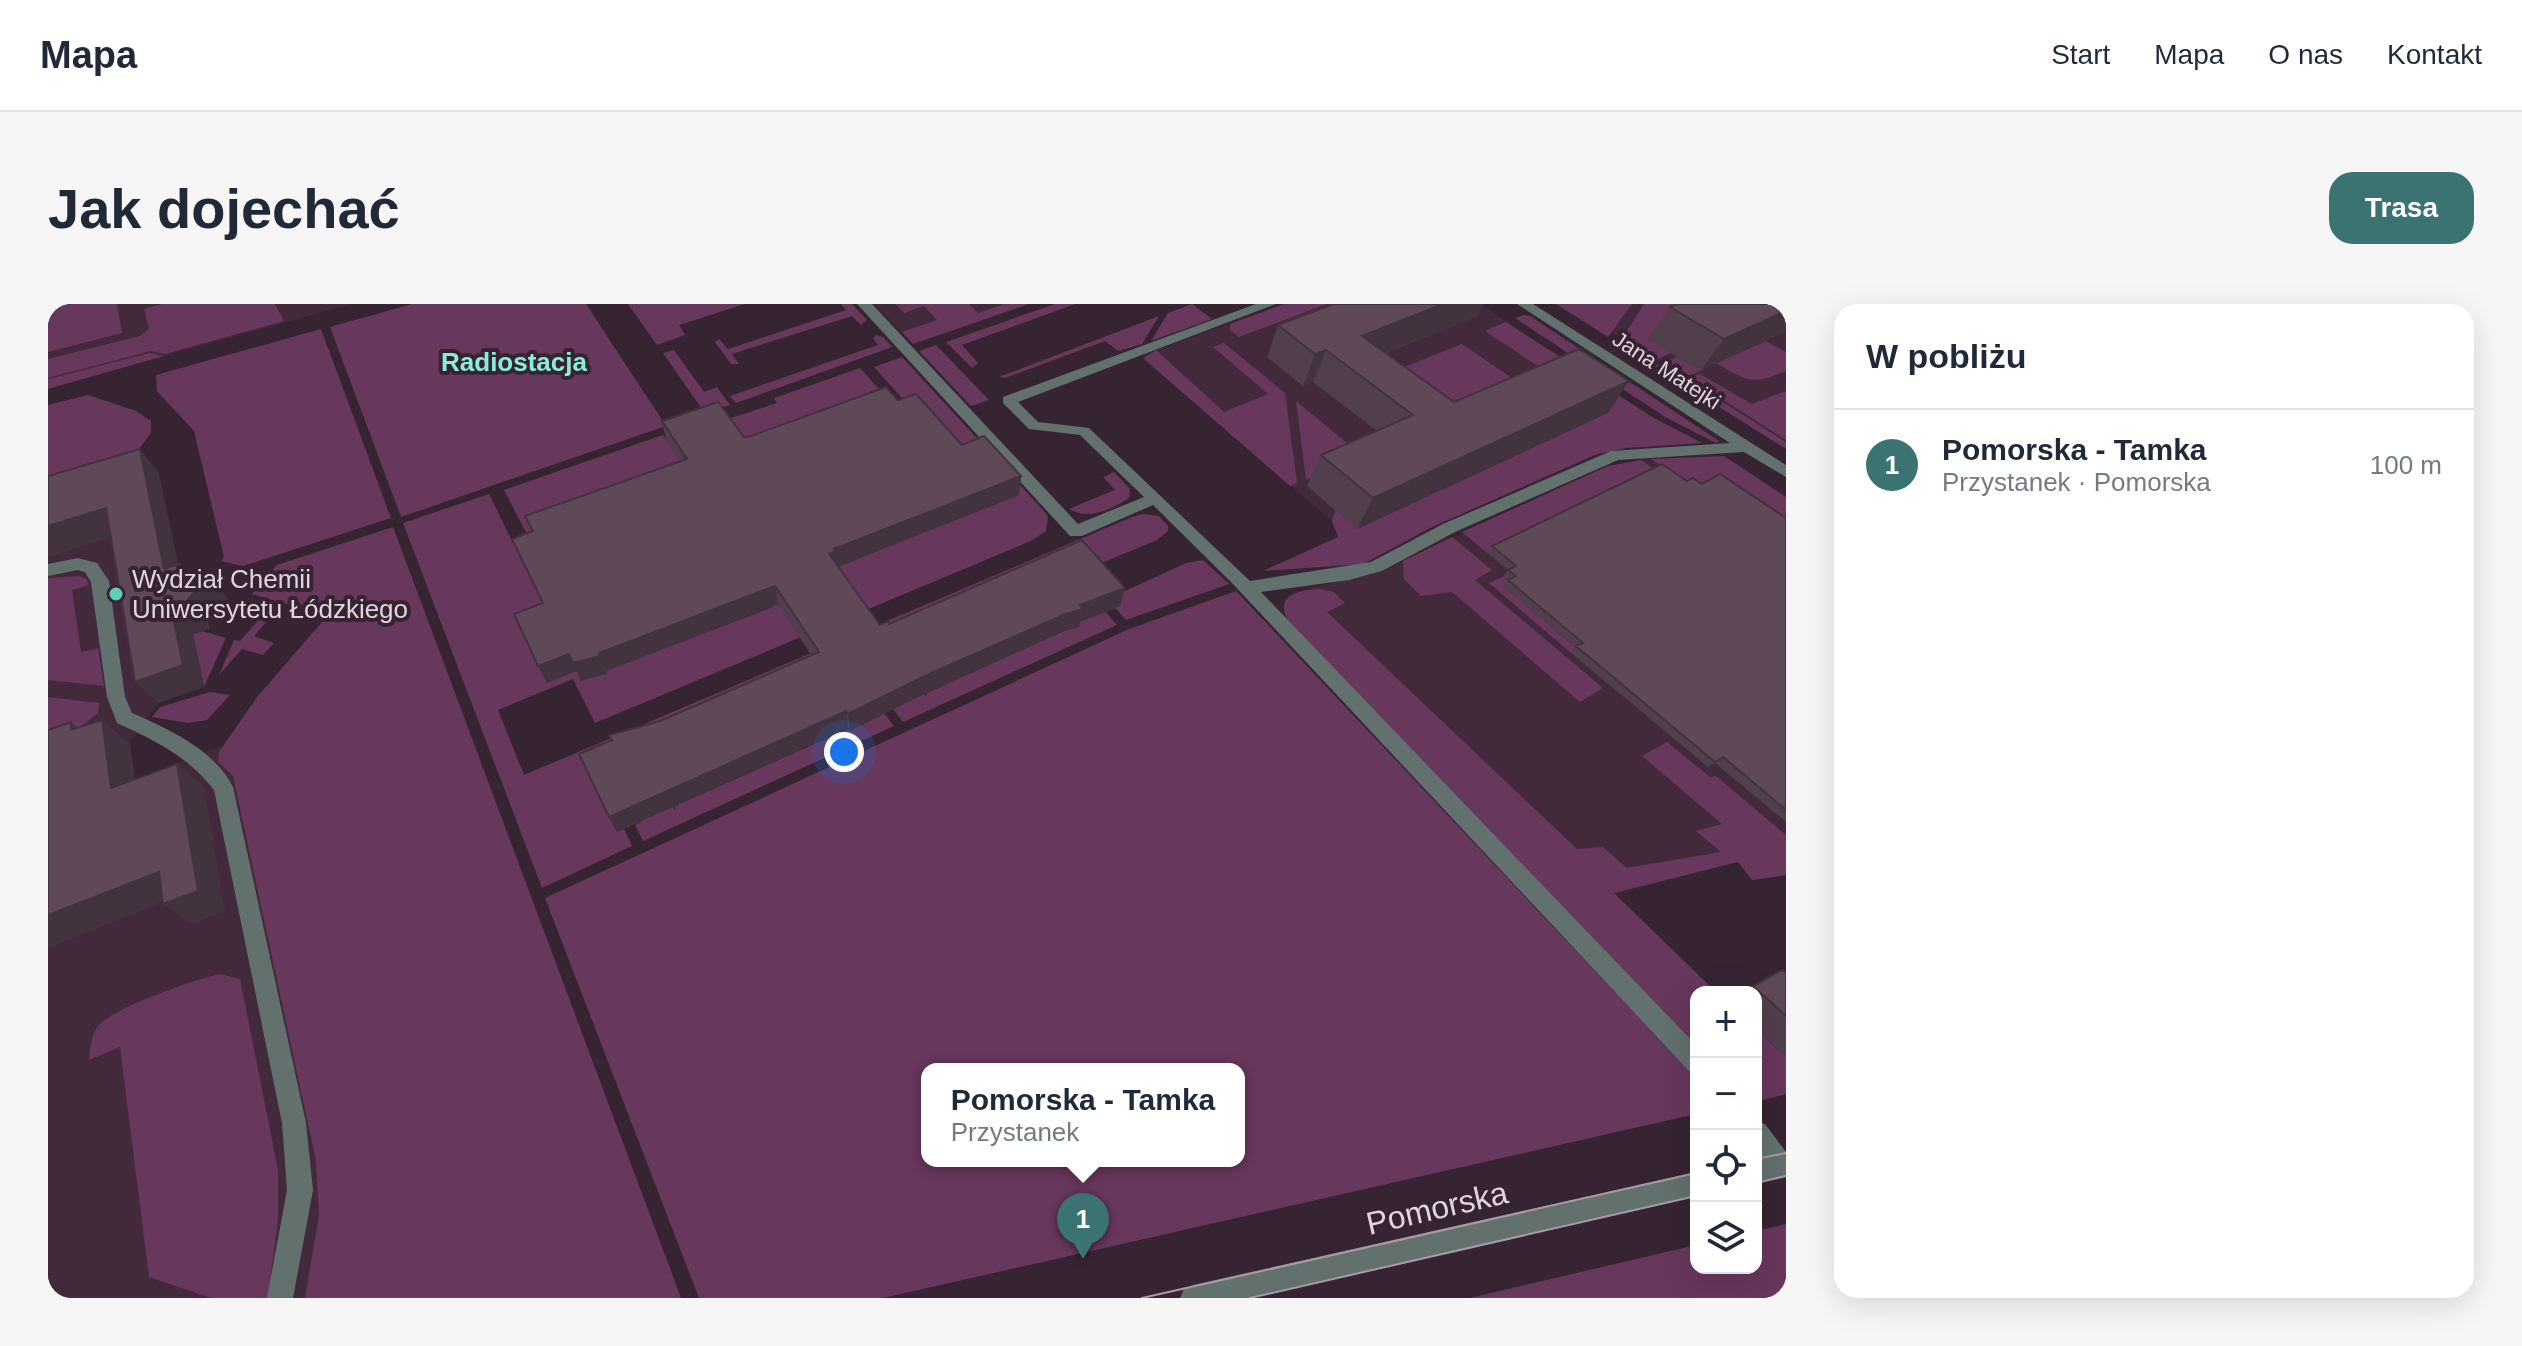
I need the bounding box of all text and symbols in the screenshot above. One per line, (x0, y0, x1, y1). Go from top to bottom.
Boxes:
text: Mapa (40, 34, 137, 76)
text: Start (2051, 39, 2110, 70)
text: Mapa (2154, 39, 2224, 70)
text: O nas (2268, 39, 2343, 70)
text: Kontakt (2387, 39, 2482, 70)
button: Trasa (2329, 172, 2474, 244)
text: Jak dojechać (48, 177, 400, 240)
street label: Jana Matejki (1608, 326, 1725, 415)
text: W pobliżu (1866, 337, 2027, 375)
district label: Radiostacja (441, 347, 588, 377)
text: Pomorska - Tamka (1942, 433, 2207, 466)
text: 1 (1885, 450, 1899, 480)
text: 100 m (2370, 450, 2442, 480)
text: Przystanek · Pomorska (1942, 467, 2211, 497)
place label: Wydział Chemii Uniwersytetu Łódzkiego (132, 564, 408, 624)
marker: Wydział Chemii Uniwersytetu Łódzkiego (107, 585, 125, 603)
your location (824, 732, 864, 772)
map controls (1690, 986, 1762, 1274)
button: + (1690, 986, 1762, 1058)
button: − (1690, 1058, 1762, 1130)
popup (921, 1063, 1245, 1167)
text: Pomorska - Tamka (951, 1083, 1215, 1116)
text: Przystanek (951, 1117, 1079, 1147)
button: locate (1690, 1130, 1762, 1202)
street label: Pomorska (1363, 1174, 1511, 1242)
pin: 1 (1057, 1193, 1109, 1259)
button: layers (1690, 1202, 1762, 1274)

